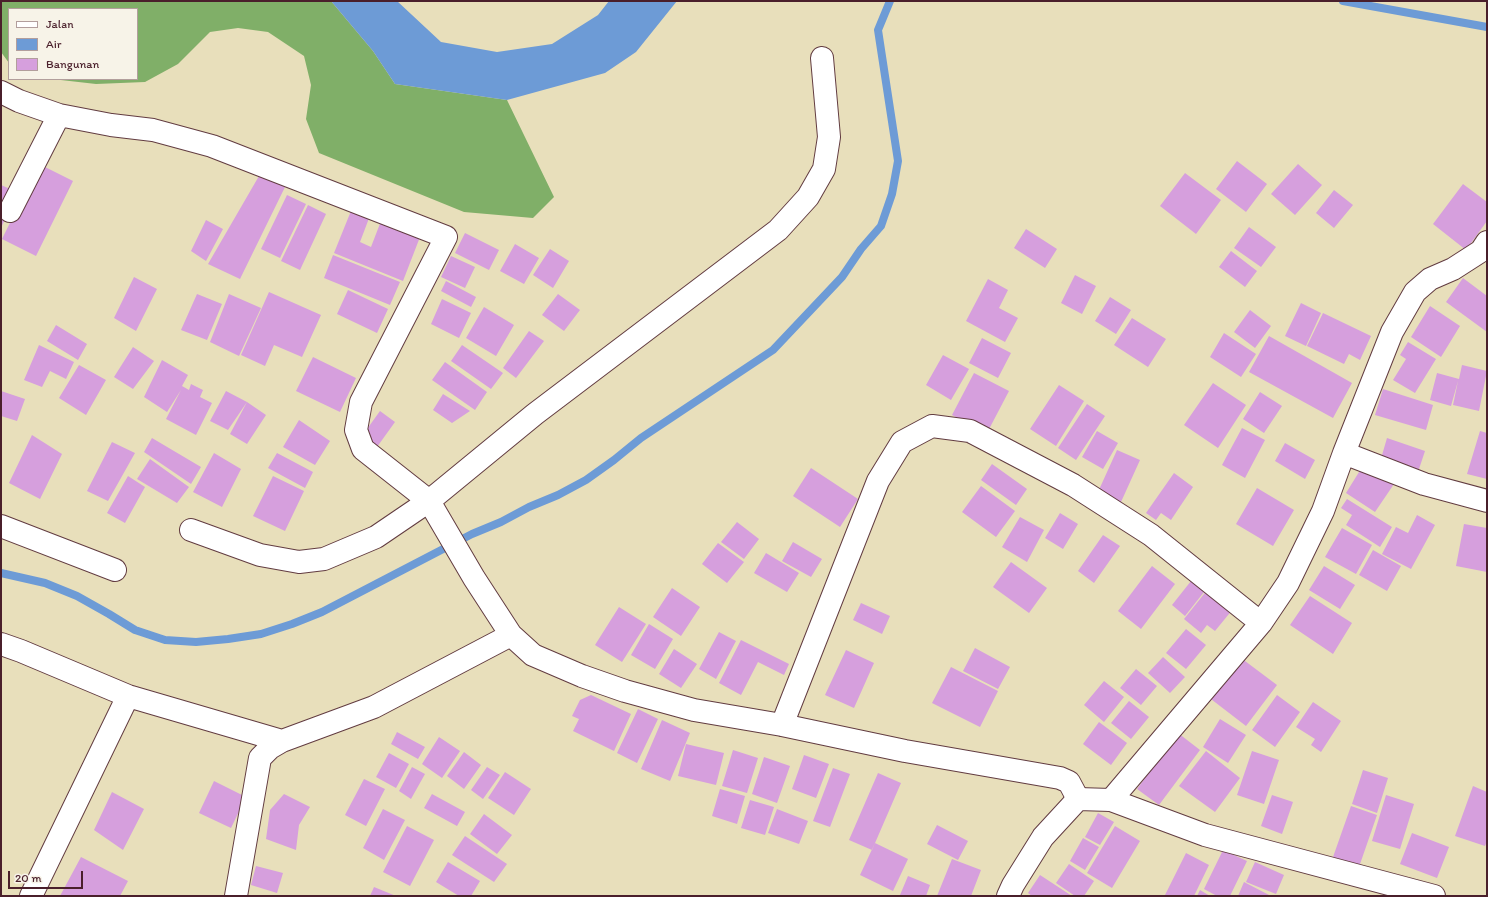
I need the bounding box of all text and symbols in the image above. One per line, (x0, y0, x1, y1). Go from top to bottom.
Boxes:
legend (8, 8, 138, 80)
text: Jalan (46, 17, 74, 31)
text: Air (46, 37, 62, 51)
text: Bangunan (46, 57, 99, 71)
scale bar (10, 863, 85, 889)
text: 20 m (15, 871, 42, 885)

